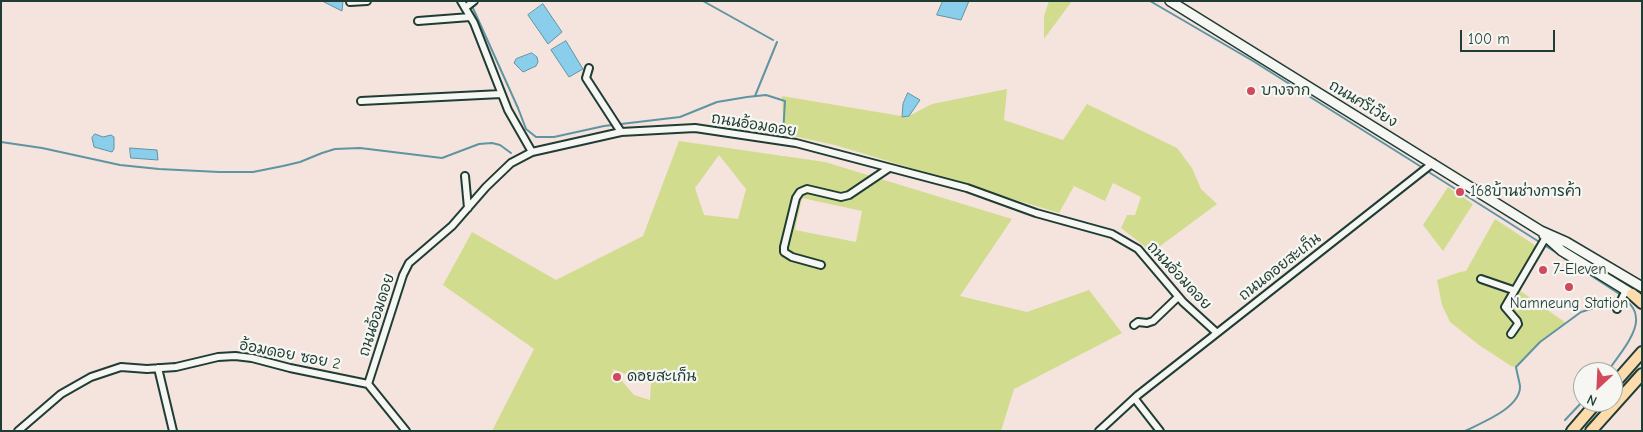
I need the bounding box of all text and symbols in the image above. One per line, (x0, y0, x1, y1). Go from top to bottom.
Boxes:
scale bar (1463, 20, 1558, 52)
text: 100 m (1468, 30, 1510, 48)
street label: ถนนศรีเวียง (1326, 77, 1400, 131)
place label: บางจาก (1261, 82, 1310, 100)
marker: บางจาก (1245, 85, 1257, 97)
street label: ถนนอ้อมดอย (710, 109, 798, 141)
place label: 168บ้านช่างการค้า (1470, 183, 1581, 201)
marker: 168บ้านช่างการค้า (1454, 186, 1466, 198)
street label: ถนนดอยสะเก็น (1235, 229, 1325, 305)
street label: ถนนอ้อมดอย (1143, 238, 1215, 314)
place label: 7-Eleven (1553, 261, 1607, 279)
marker: 7-Eleven (1537, 264, 1549, 276)
street label: ถนนอ้อมดอย (355, 271, 399, 359)
marker: Namneung Station (1563, 281, 1575, 293)
place label: Namneung Station (1510, 295, 1628, 313)
street label: อ้อมดอย ซอย 2 (238, 336, 342, 374)
north arrow (1573, 362, 1623, 412)
place label: ดอยสะเก็น (627, 368, 697, 386)
marker: ดอยสะเก็น (611, 371, 623, 383)
text: N (1584, 391, 1600, 410)

